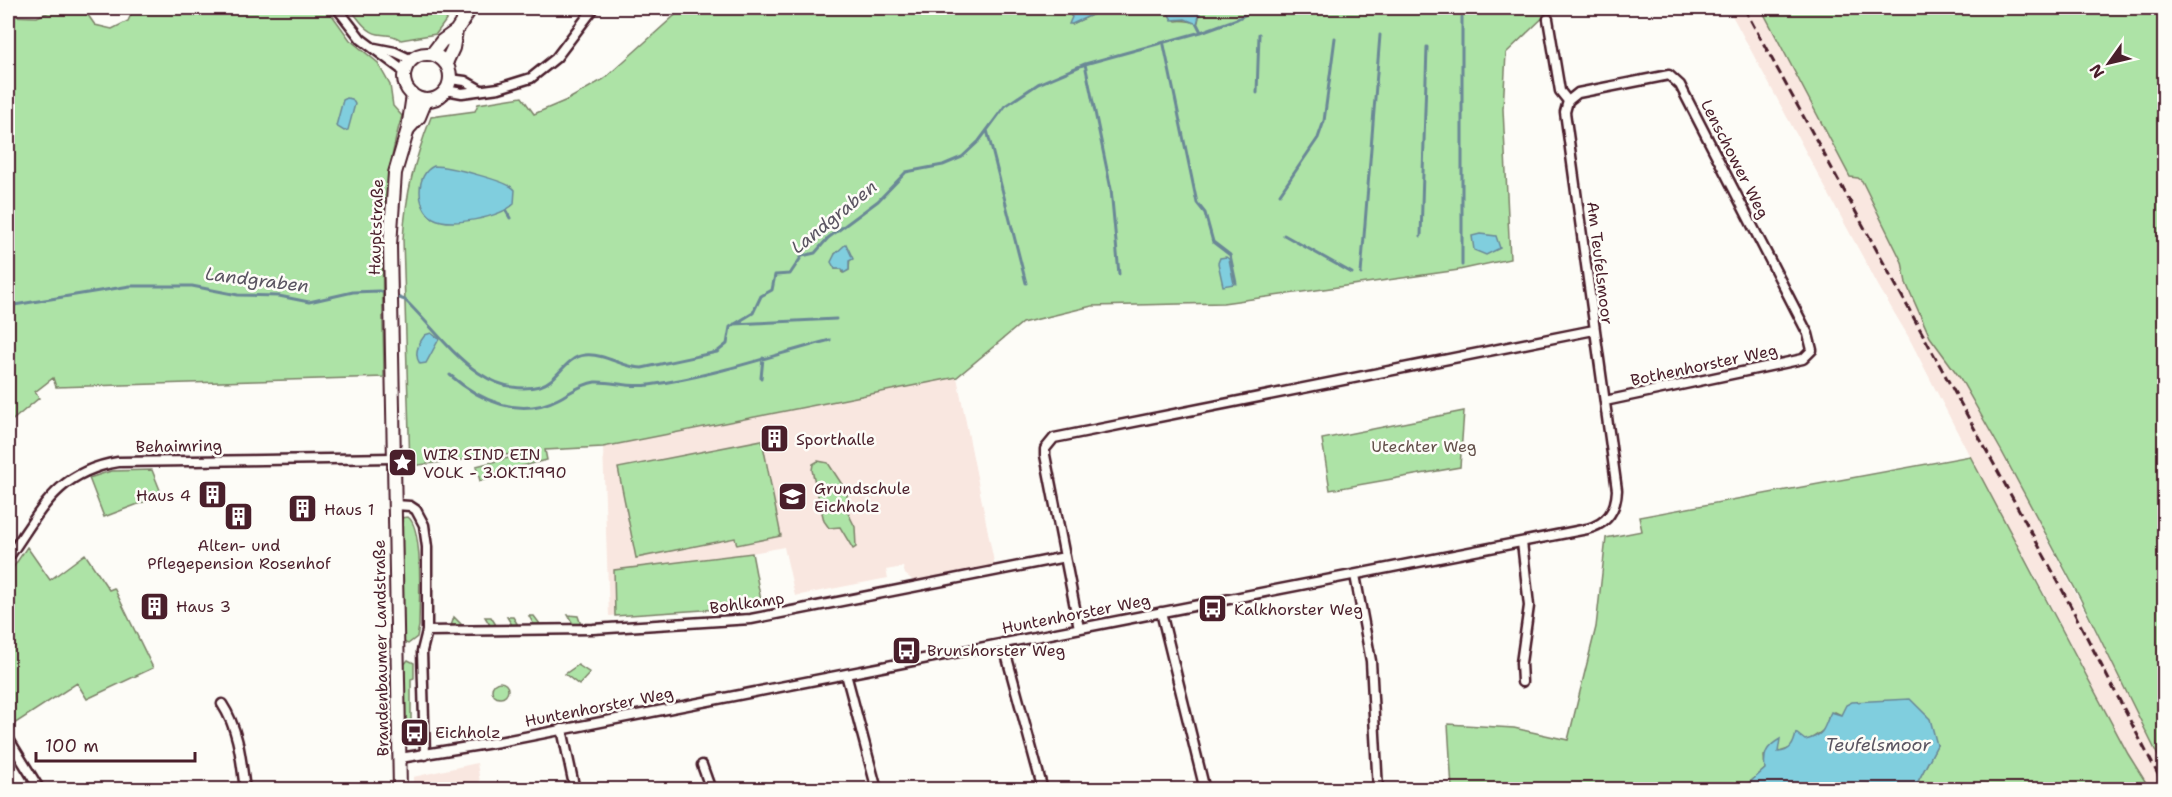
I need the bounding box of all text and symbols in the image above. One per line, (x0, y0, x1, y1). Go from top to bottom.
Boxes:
north arrow (2079, 33, 2139, 93)
text: N (2085, 60, 2109, 82)
street label: Lenschower Weg (1696, 96, 1774, 222)
water label: Landgraben (786, 175, 882, 259)
street label: Hauptstraße (364, 178, 388, 276)
street label: Am Teufelsmoor (1582, 200, 1618, 326)
water label: Landgraben (204, 262, 310, 298)
street label: Bothenhorster Weg (1629, 339, 1779, 391)
building icon: Sporthalle (759, 423, 791, 455)
place label: Sporthalle (796, 429, 875, 450)
street label: Behaimring (136, 435, 223, 457)
park label: Utechter Weg (1371, 436, 1477, 457)
place label: WIR SIND EIN VOLK - 3.OKT.1990 (423, 444, 567, 483)
place icon: WIR SIND EIN VOLK - 3.OKT.1990 (386, 447, 418, 479)
place label: Grundschule Eichholz (814, 478, 910, 517)
building icon: Haus 4 (196, 479, 228, 511)
school or university icon: Grundschule Eichholz (777, 481, 809, 513)
place label: Haus 4 (136, 485, 191, 506)
building icon: Haus 1 (287, 493, 319, 525)
place label: Haus 1 (324, 499, 374, 520)
building icon: Alten- und Pflegepension Rosenhof (223, 501, 255, 533)
place label: Alten- und Pflegepension Rosenhof (147, 535, 332, 574)
street label: Brandenbaumer Landstraße (369, 539, 393, 757)
street label: Bohlkamp (708, 587, 786, 619)
street label: Huntenhorster Weg (1000, 589, 1152, 639)
building icon: Haus 3 (139, 590, 171, 622)
bus stop icon: Kalkhorster Weg (1197, 593, 1229, 625)
place label: Haus 3 (176, 596, 231, 617)
place label: Kalkhorster Weg (1234, 599, 1363, 620)
bus stop icon: Brunshorster Weg (890, 634, 922, 666)
place label: Brunshorster Weg (927, 640, 1066, 661)
street label: Huntenhorster Weg (523, 682, 675, 732)
bus stop icon: Eichholz (398, 716, 430, 748)
place label: Eichholz (435, 722, 501, 743)
scale bar (36, 725, 195, 763)
water label: Teufelsmoor (1825, 733, 1931, 757)
text: 100 m (45, 734, 99, 758)

